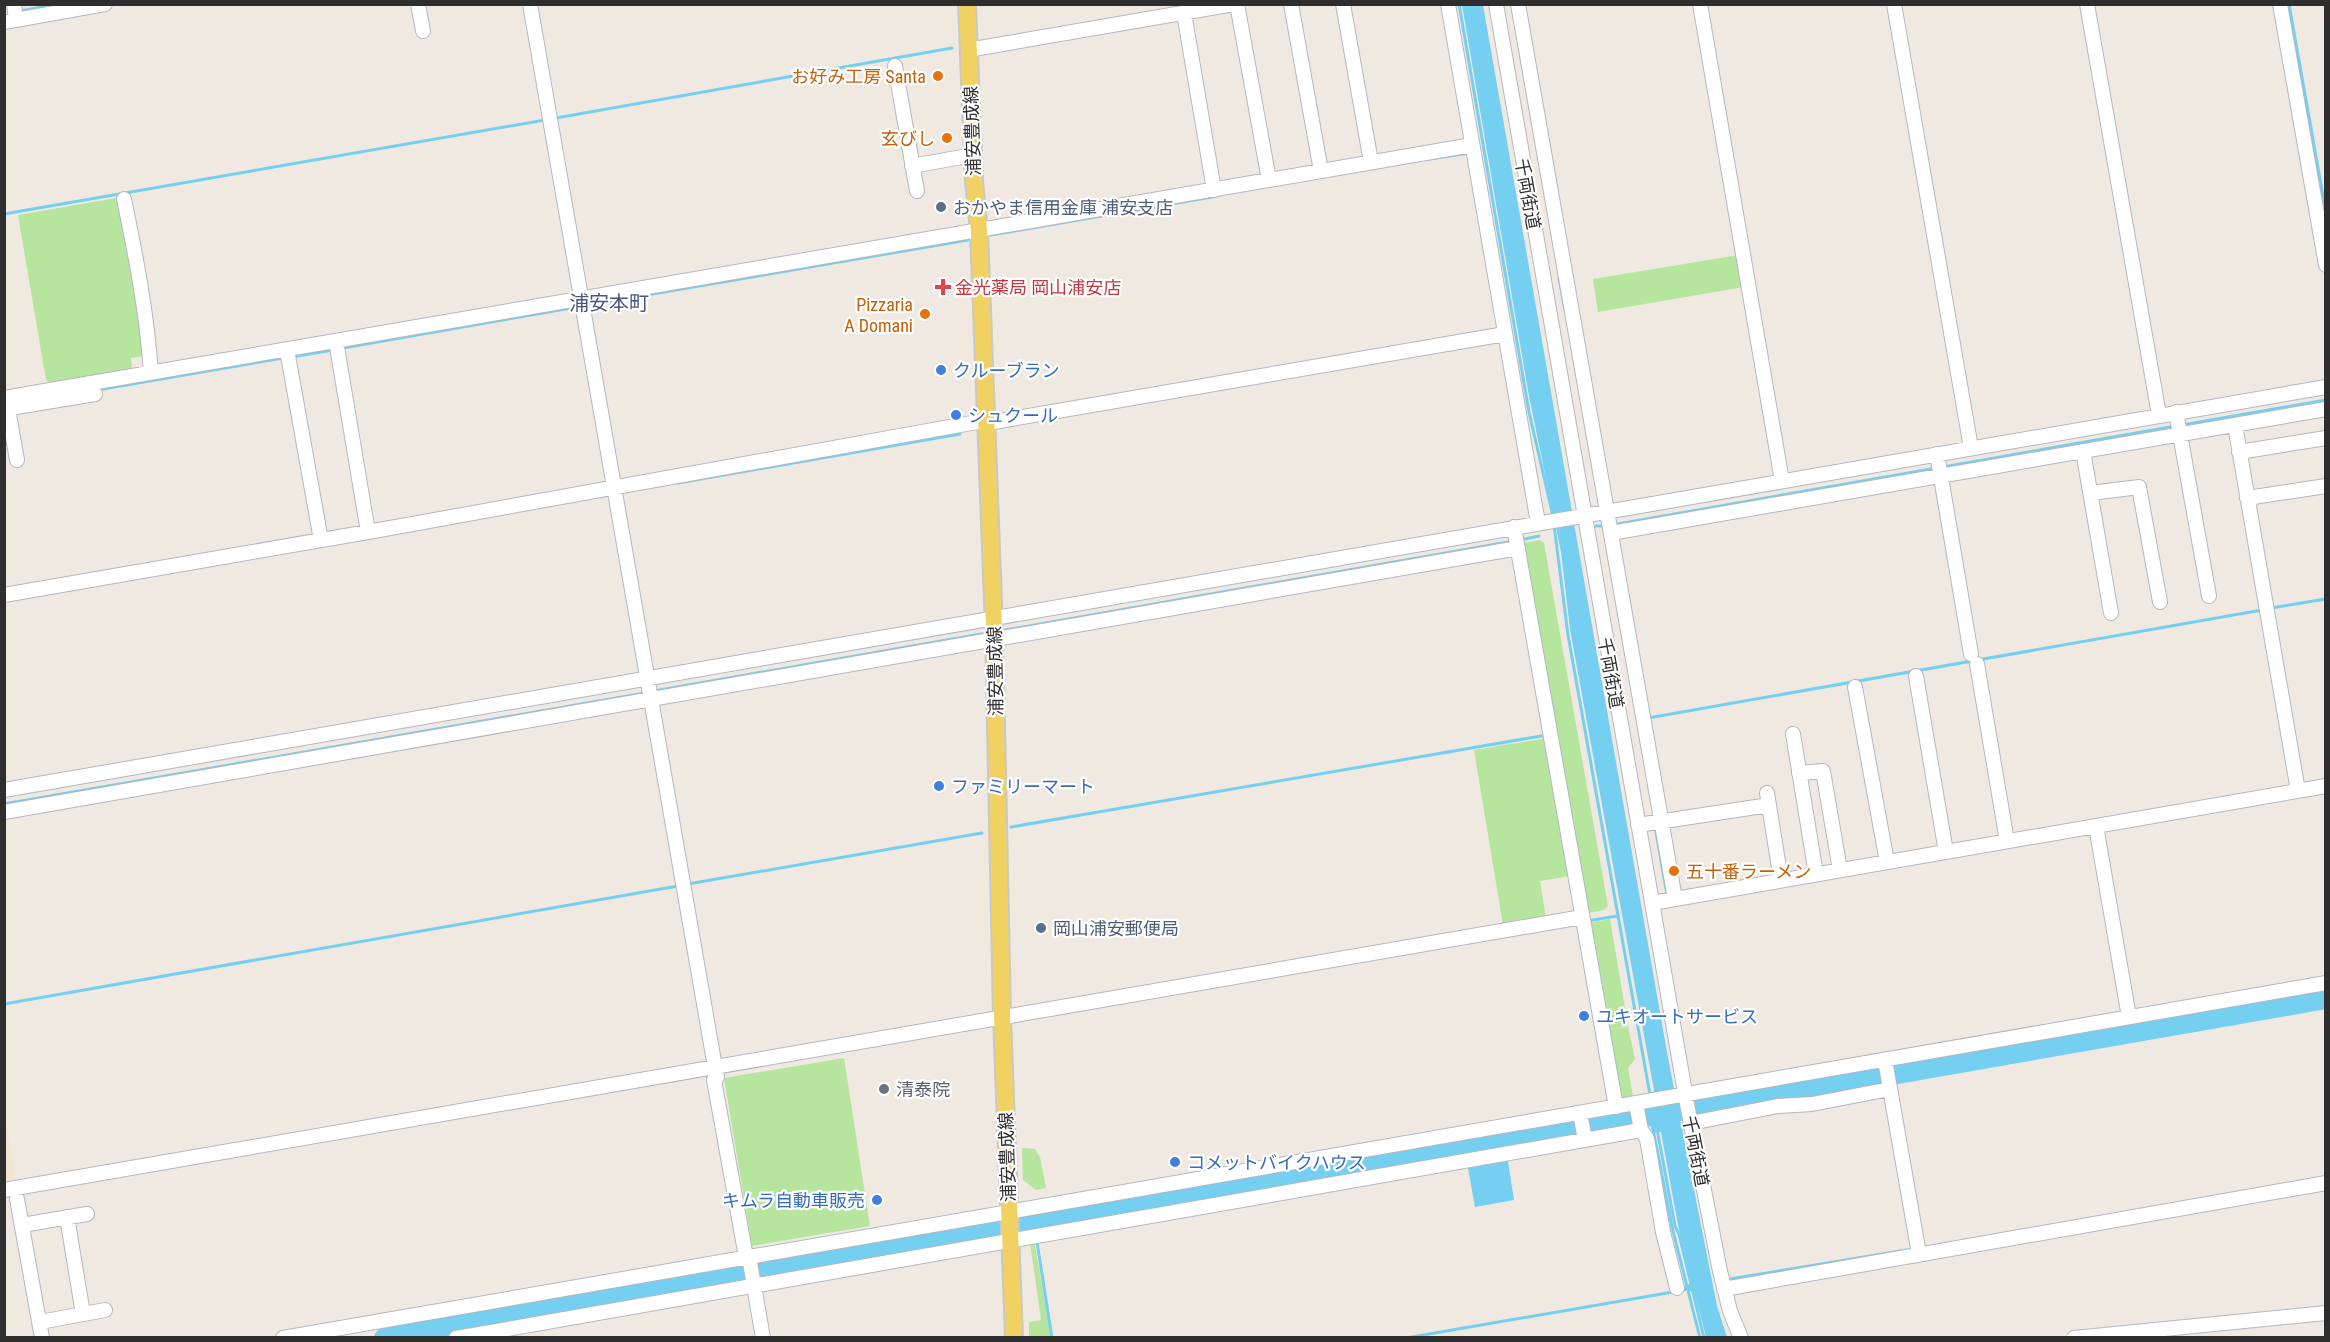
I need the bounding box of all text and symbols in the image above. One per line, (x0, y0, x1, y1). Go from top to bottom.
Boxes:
place label: お好み工房 Santa (791, 66, 926, 87)
marker: お好み工房 Santa (931, 69, 945, 83)
street label: 浦安豊成線 (960, 86, 984, 176)
place label: 玄びし (881, 128, 935, 149)
marker: 玄びし (940, 131, 954, 145)
street label: 千両街道 (1511, 157, 1545, 231)
place label: おかやま信用金庫 浦安支店 (953, 197, 1173, 218)
marker: おかやま信用金庫 浦安支店 (934, 200, 948, 214)
place label: 金光薬局 岡山浦安店 (955, 277, 1121, 298)
marker: 金光薬局 岡山浦安店 (936, 280, 950, 294)
district label: 浦安本町 (569, 291, 649, 315)
place label: Pizzaria A Domani (844, 294, 913, 336)
marker: Pizzaria A Domani (918, 307, 932, 321)
place label: クルーブラン (953, 360, 1059, 381)
marker: クルーブラン (934, 363, 948, 377)
place label: シュクール (968, 405, 1058, 426)
marker: シュクール (949, 408, 963, 422)
street label: 浦安豊成線 (984, 626, 1006, 716)
street label: 千両街道 (1594, 636, 1628, 710)
place label: ファミリーマート (951, 776, 1095, 797)
marker: ファミリーマート (932, 779, 946, 793)
place label: 五十番ラーメン (1686, 861, 1811, 882)
marker: 五十番ラーメン (1667, 864, 1681, 878)
place label: 岡山浦安郵便局 (1053, 918, 1179, 939)
marker: 岡山浦安郵便局 (1034, 921, 1048, 935)
place label: ユキオートサービス (1596, 1006, 1758, 1027)
marker: ユキオートサービス (1577, 1009, 1591, 1023)
place label: 清泰院 (896, 1079, 950, 1100)
marker: 清泰院 (877, 1082, 891, 1096)
street label: 浦安豊成線 (995, 1112, 1019, 1202)
street label: 千両街道 (1679, 1114, 1713, 1188)
place label: コメットバイクハウス (1187, 1152, 1366, 1173)
marker: コメットバイクハウス (1168, 1155, 1182, 1169)
place label: キムラ自動車販売 (722, 1190, 865, 1211)
marker: キムラ自動車販売 (870, 1193, 884, 1207)

